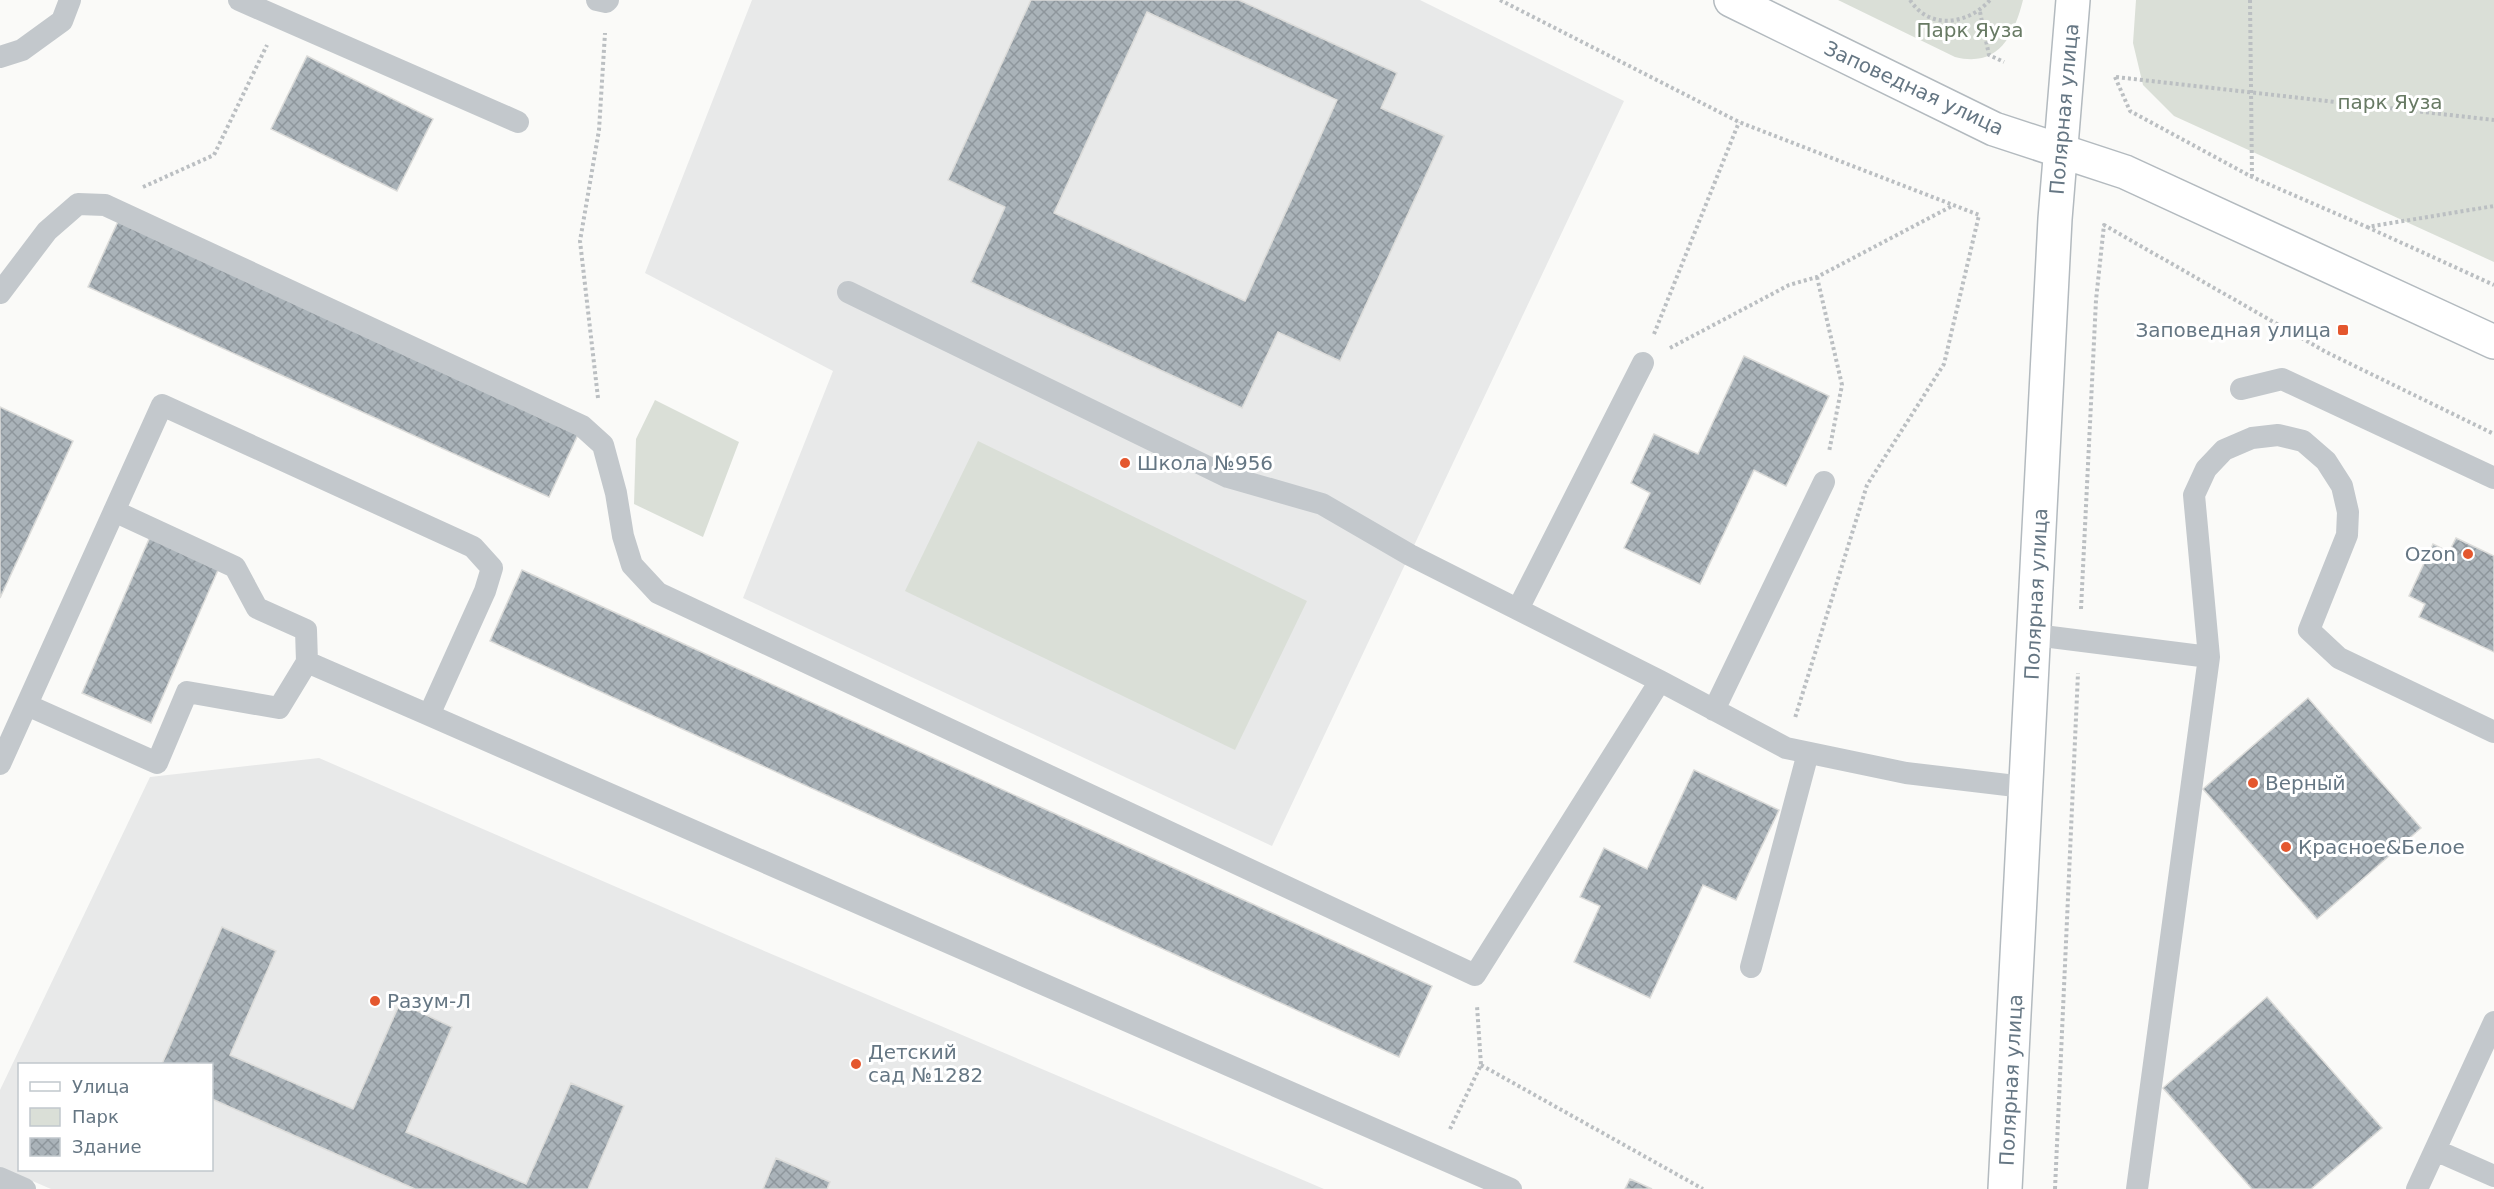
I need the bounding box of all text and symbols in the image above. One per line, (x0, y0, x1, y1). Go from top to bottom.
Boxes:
park label: Парк Яуза (1916, 18, 2024, 42)
street label: Полярная улица (2045, 22, 2083, 196)
street label: Заповедная улица (1820, 36, 2008, 140)
park label: парк Яуза (2337, 90, 2443, 114)
place label: Заповедная улица (2135, 318, 2331, 342)
marker: Заповедная улица (2336, 323, 2350, 337)
place label: Школа №956 (1137, 451, 1273, 475)
marker: Школа №956 (1118, 456, 1132, 470)
street label: Полярная улица (2020, 507, 2052, 681)
place label: Ozon (2405, 542, 2456, 566)
marker: Ozon (2461, 547, 2475, 561)
place label: Верный (2265, 771, 2346, 795)
marker: Верный (2246, 776, 2260, 790)
place label: Красное&Белое (2298, 835, 2465, 859)
marker: Красное&Белое (2279, 840, 2293, 854)
place label: Разум-Л (387, 989, 471, 1013)
street label: Полярная улица (1995, 993, 2027, 1167)
marker: Разум-Л (368, 994, 382, 1008)
place label: Детский сад №1282 (868, 1040, 983, 1087)
marker: Детский сад №1282 (849, 1057, 863, 1071)
legend (18, 1063, 213, 1171)
text: Улица (72, 1076, 129, 1097)
text: Парк (72, 1106, 119, 1127)
text: Здание (72, 1136, 142, 1157)

